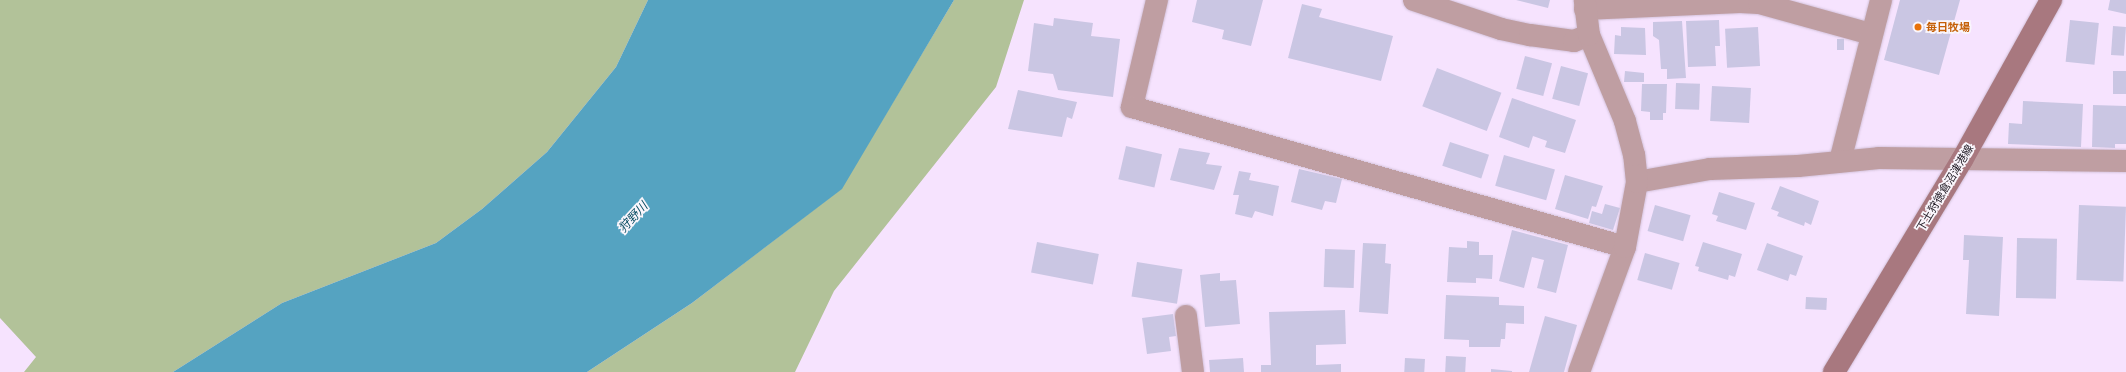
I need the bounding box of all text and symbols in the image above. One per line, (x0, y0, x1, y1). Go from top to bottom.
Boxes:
place label: 毎日牧場 (1926, 20, 1970, 34)
marker: 毎日牧場 (1913, 22, 1923, 32)
street label: 下土狩徳倉沼津港線 (1914, 142, 1976, 234)
water label: 狩野川 (615, 199, 651, 235)

